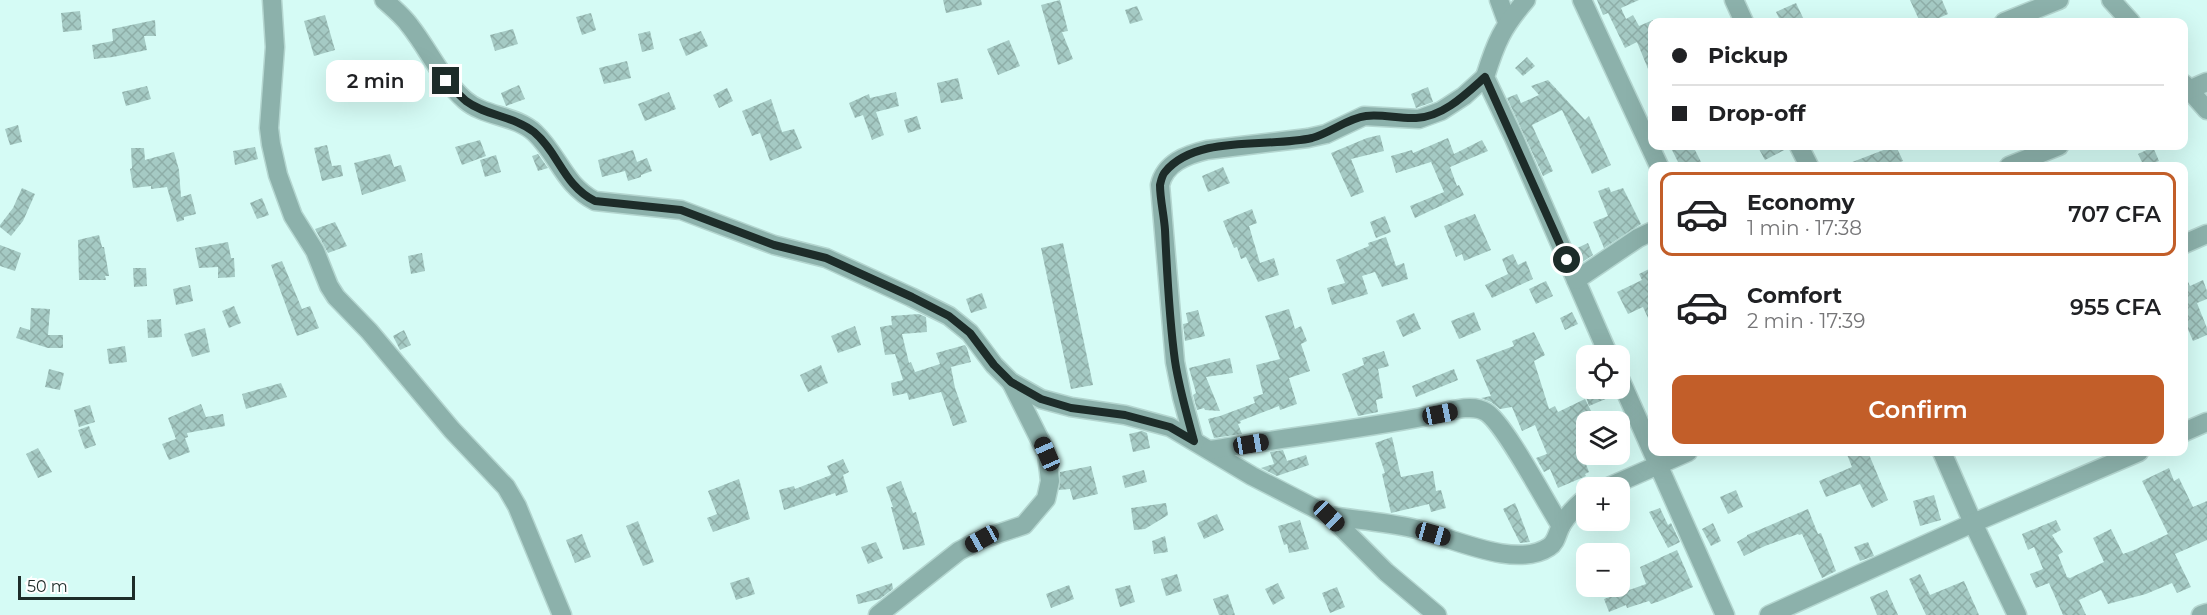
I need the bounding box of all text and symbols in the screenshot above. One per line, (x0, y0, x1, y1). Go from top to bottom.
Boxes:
text: Pickup (1708, 42, 1788, 69)
callout: 2 min (326, 60, 425, 102)
route end (432, 67, 459, 94)
text: 2 min (347, 69, 404, 93)
text: Drop-off (1708, 100, 1806, 127)
icon: car (1675, 187, 1729, 241)
text: Economy (1747, 189, 1855, 216)
text: 707 CFA (2068, 201, 2161, 228)
text: 1 min · 17:38 (1747, 216, 1862, 240)
route start (1553, 246, 1580, 273)
icon: car (1675, 280, 1729, 334)
text: Comfort (1747, 282, 1842, 309)
text: 955 CFA (2070, 294, 2161, 321)
text: 2 min · 17:39 (1747, 309, 1866, 333)
map controls (1576, 345, 1630, 597)
button: locate (1576, 345, 1630, 399)
button: Confirm (1672, 375, 2164, 444)
car (1421, 402, 1459, 426)
button: layers (1576, 411, 1630, 465)
car (1232, 432, 1270, 456)
car (1031, 434, 1063, 474)
button: + (1576, 477, 1630, 531)
car (1310, 497, 1348, 535)
car (1413, 520, 1453, 548)
car (962, 522, 1002, 556)
button: − (1576, 543, 1630, 597)
scale bar (18, 573, 135, 600)
text: 50 m (27, 577, 68, 596)

